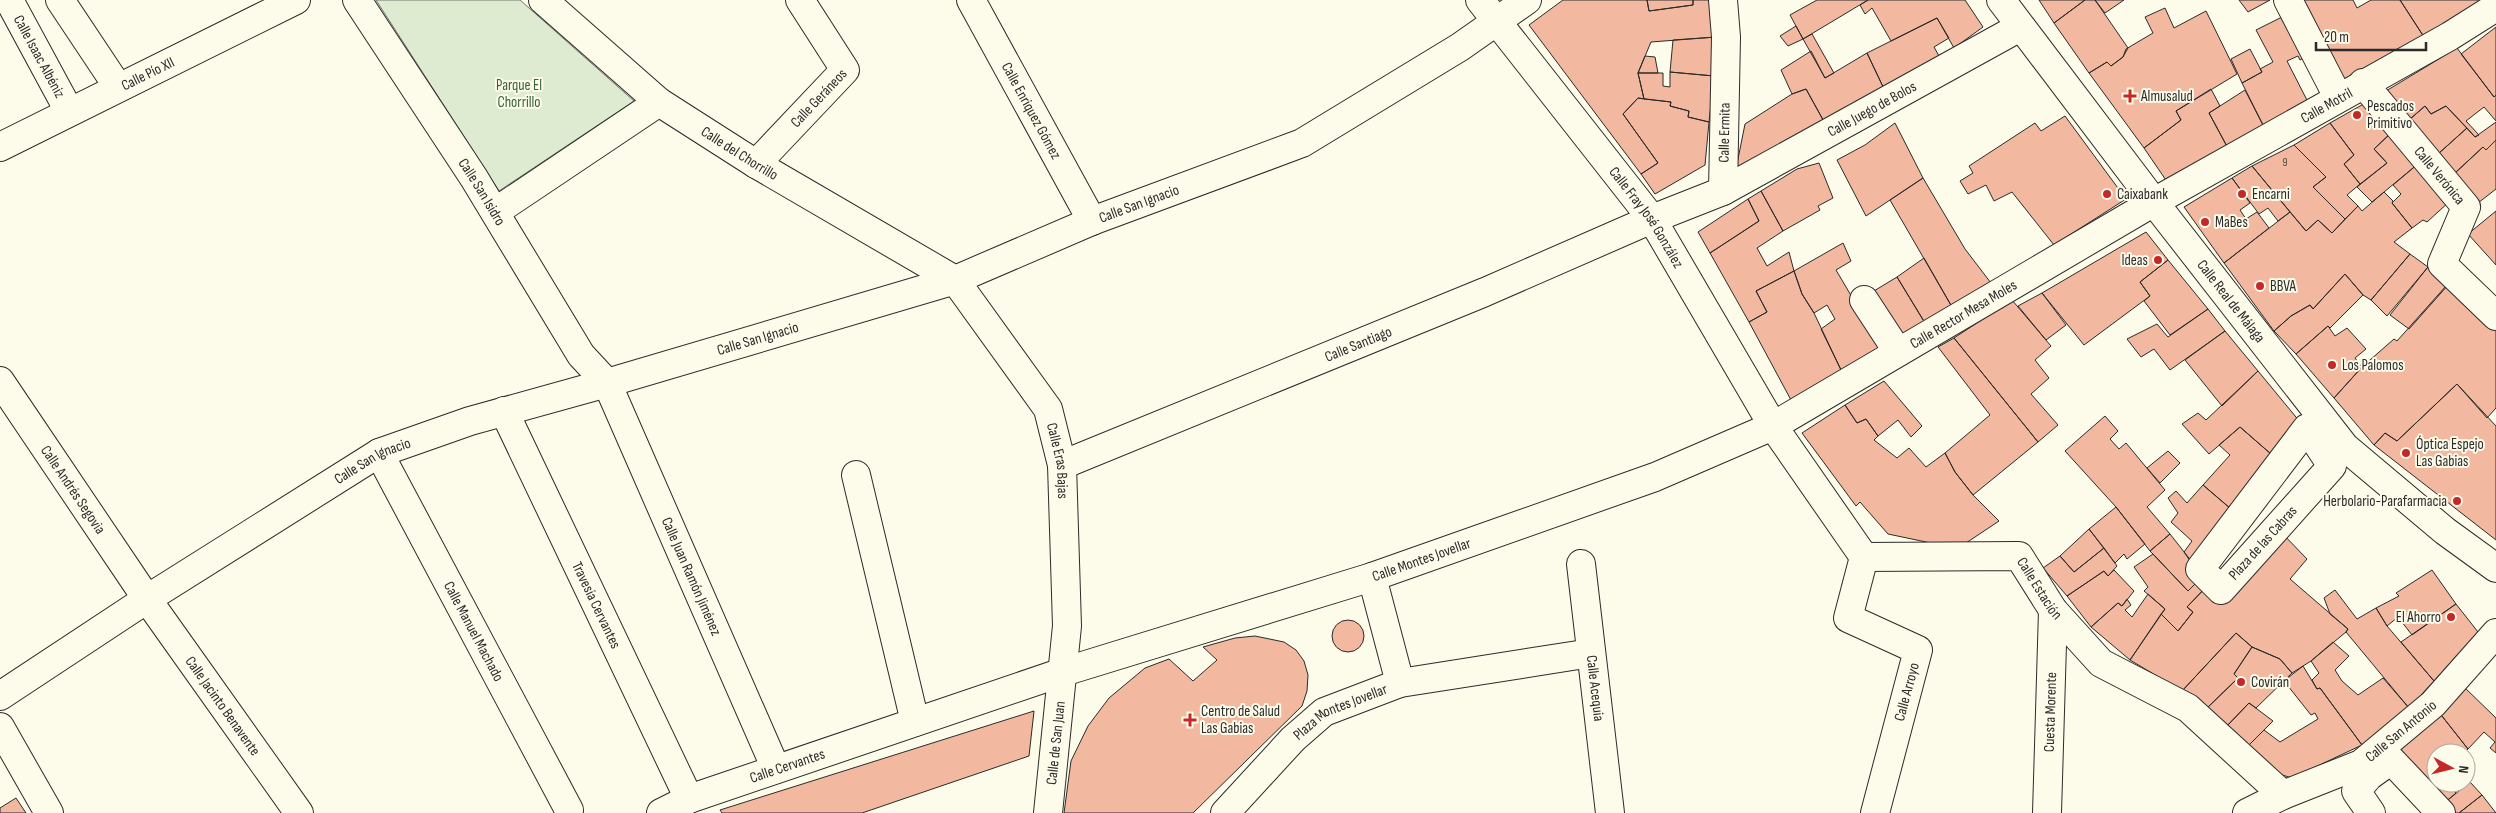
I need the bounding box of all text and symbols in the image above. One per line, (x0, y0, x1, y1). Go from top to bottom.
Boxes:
street label: Calle Isaac Albéniz (9, 12, 70, 102)
scale bar (2316, 20, 2426, 52)
text: 20 m (2324, 28, 2349, 47)
street label: Calle Pío XII (118, 52, 178, 95)
street label: Calle Enriquez Gómez (997, 59, 1066, 163)
street label: Calle Geráneos (786, 64, 851, 131)
park label: Parque El Chorrillo (496, 76, 542, 112)
street label: Calle Juego de Bolos (1824, 77, 1920, 141)
street label: Calle Motril (2297, 83, 2356, 127)
place label: Almusalud (2140, 87, 2193, 106)
marker: Almusalud (2123, 89, 2137, 103)
place label: Pescados Primitivo (2367, 97, 2414, 133)
street label: Calle Ermita (1714, 102, 1734, 163)
marker: Pescados Primitivo (2351, 109, 2363, 121)
street label: Calle del Chorrillo (698, 122, 782, 184)
street label: Calle Verónica (2410, 142, 2470, 209)
street label: Calle San Isidro (454, 155, 510, 229)
house number: 9 (2282, 155, 2288, 170)
street label: Calle Fray José González (1605, 163, 1688, 272)
street label: Calle San Ignacio (1096, 180, 1182, 227)
place label: Caixabank (2117, 185, 2168, 204)
place label: Encarni (2252, 185, 2290, 204)
marker: Caixabank (2101, 188, 2113, 200)
marker: Encarni (2236, 188, 2248, 200)
place label: MaBes (2215, 213, 2248, 232)
marker: MaBes (2199, 216, 2211, 228)
place label: Ideas (2122, 251, 2148, 270)
marker: Ideas (2152, 254, 2164, 266)
street label: Calle Real de Málaga (2193, 256, 2270, 347)
street label: Calle Rector Mesa Moles (1906, 275, 2020, 353)
place label: BBVA (2270, 277, 2297, 296)
marker: BBVA (2254, 280, 2266, 292)
street label: Calle San Ignacio (715, 317, 801, 359)
street label: Calle Santiago (1322, 322, 1395, 366)
place label: Los Palomos (2342, 356, 2404, 375)
marker: Los Palomos (2326, 359, 2338, 371)
street label: Calle Eras Bajas (1042, 421, 1073, 499)
street label: Calle San Ignacio (331, 433, 413, 488)
place label: Óptica Espejo Las Gabias (2416, 435, 2484, 471)
street label: Calle Andrés Segovia (37, 442, 110, 538)
marker: Óptica Espejo Las Gabias (2400, 447, 2412, 459)
place label: Herbolario-Parafarmacia (2323, 492, 2447, 511)
marker: Herbolario-Parafarmacia (2451, 495, 2463, 507)
street label: Plaza de las Cabras (2225, 502, 2301, 584)
street label: Calle Juan Ramón Jiménez (657, 514, 726, 639)
street label: Calle Montes Jovellar (1370, 533, 1474, 586)
street label: Calle Estación (2013, 554, 2066, 623)
street label: Travesía Cervantes (568, 558, 625, 652)
street label: Calle Manuel Machado (439, 578, 508, 685)
place label: El Ahorro (2396, 608, 2441, 627)
marker: El Ahorro (2445, 611, 2457, 623)
street label: Calle Jacinto Benavente (181, 652, 265, 759)
street label: Calle Acequia (1582, 654, 1609, 723)
street label: Calle Arroyo (1890, 661, 1924, 723)
street label: Cuesta Morente (2039, 672, 2061, 752)
place label: Covirán (2251, 673, 2289, 692)
marker: Covirán (2235, 676, 2247, 688)
street label: Plaza Montes Jovellar (1289, 679, 1391, 744)
street label: Calle San Antonio (2361, 696, 2440, 766)
street label: Calle de San Juan (1042, 700, 1070, 786)
place label: Centro de Salud Las Gabias (1201, 702, 1280, 738)
marker: Centro de Salud Las Gabias (1183, 713, 1197, 727)
north arrow (2426, 743, 2476, 793)
street label: Calle Cervantes (747, 744, 827, 787)
text: N (2455, 765, 2472, 774)

